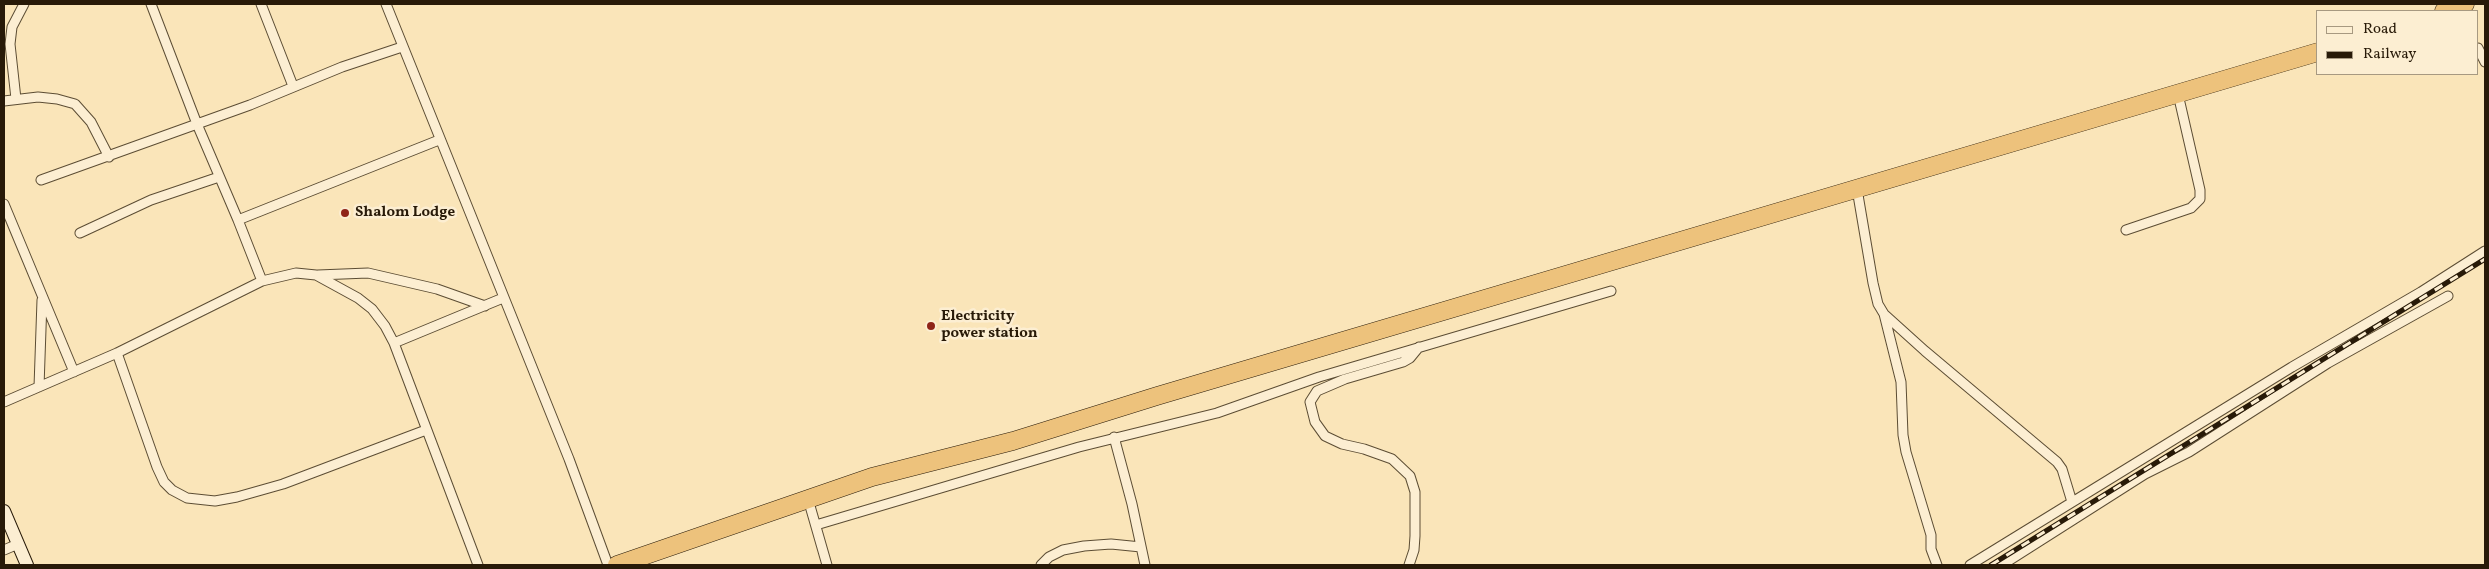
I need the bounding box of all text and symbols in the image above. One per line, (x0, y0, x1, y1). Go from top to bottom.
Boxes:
legend (2316, 10, 2479, 75)
text: Road (2363, 19, 2397, 40)
text: Railway (2363, 44, 2416, 65)
place label: Shalom Lodge (355, 204, 455, 222)
marker: Shalom Lodge (339, 207, 351, 219)
place label: Electricity power station (941, 308, 1038, 343)
marker: Electricity power station (925, 320, 937, 332)

